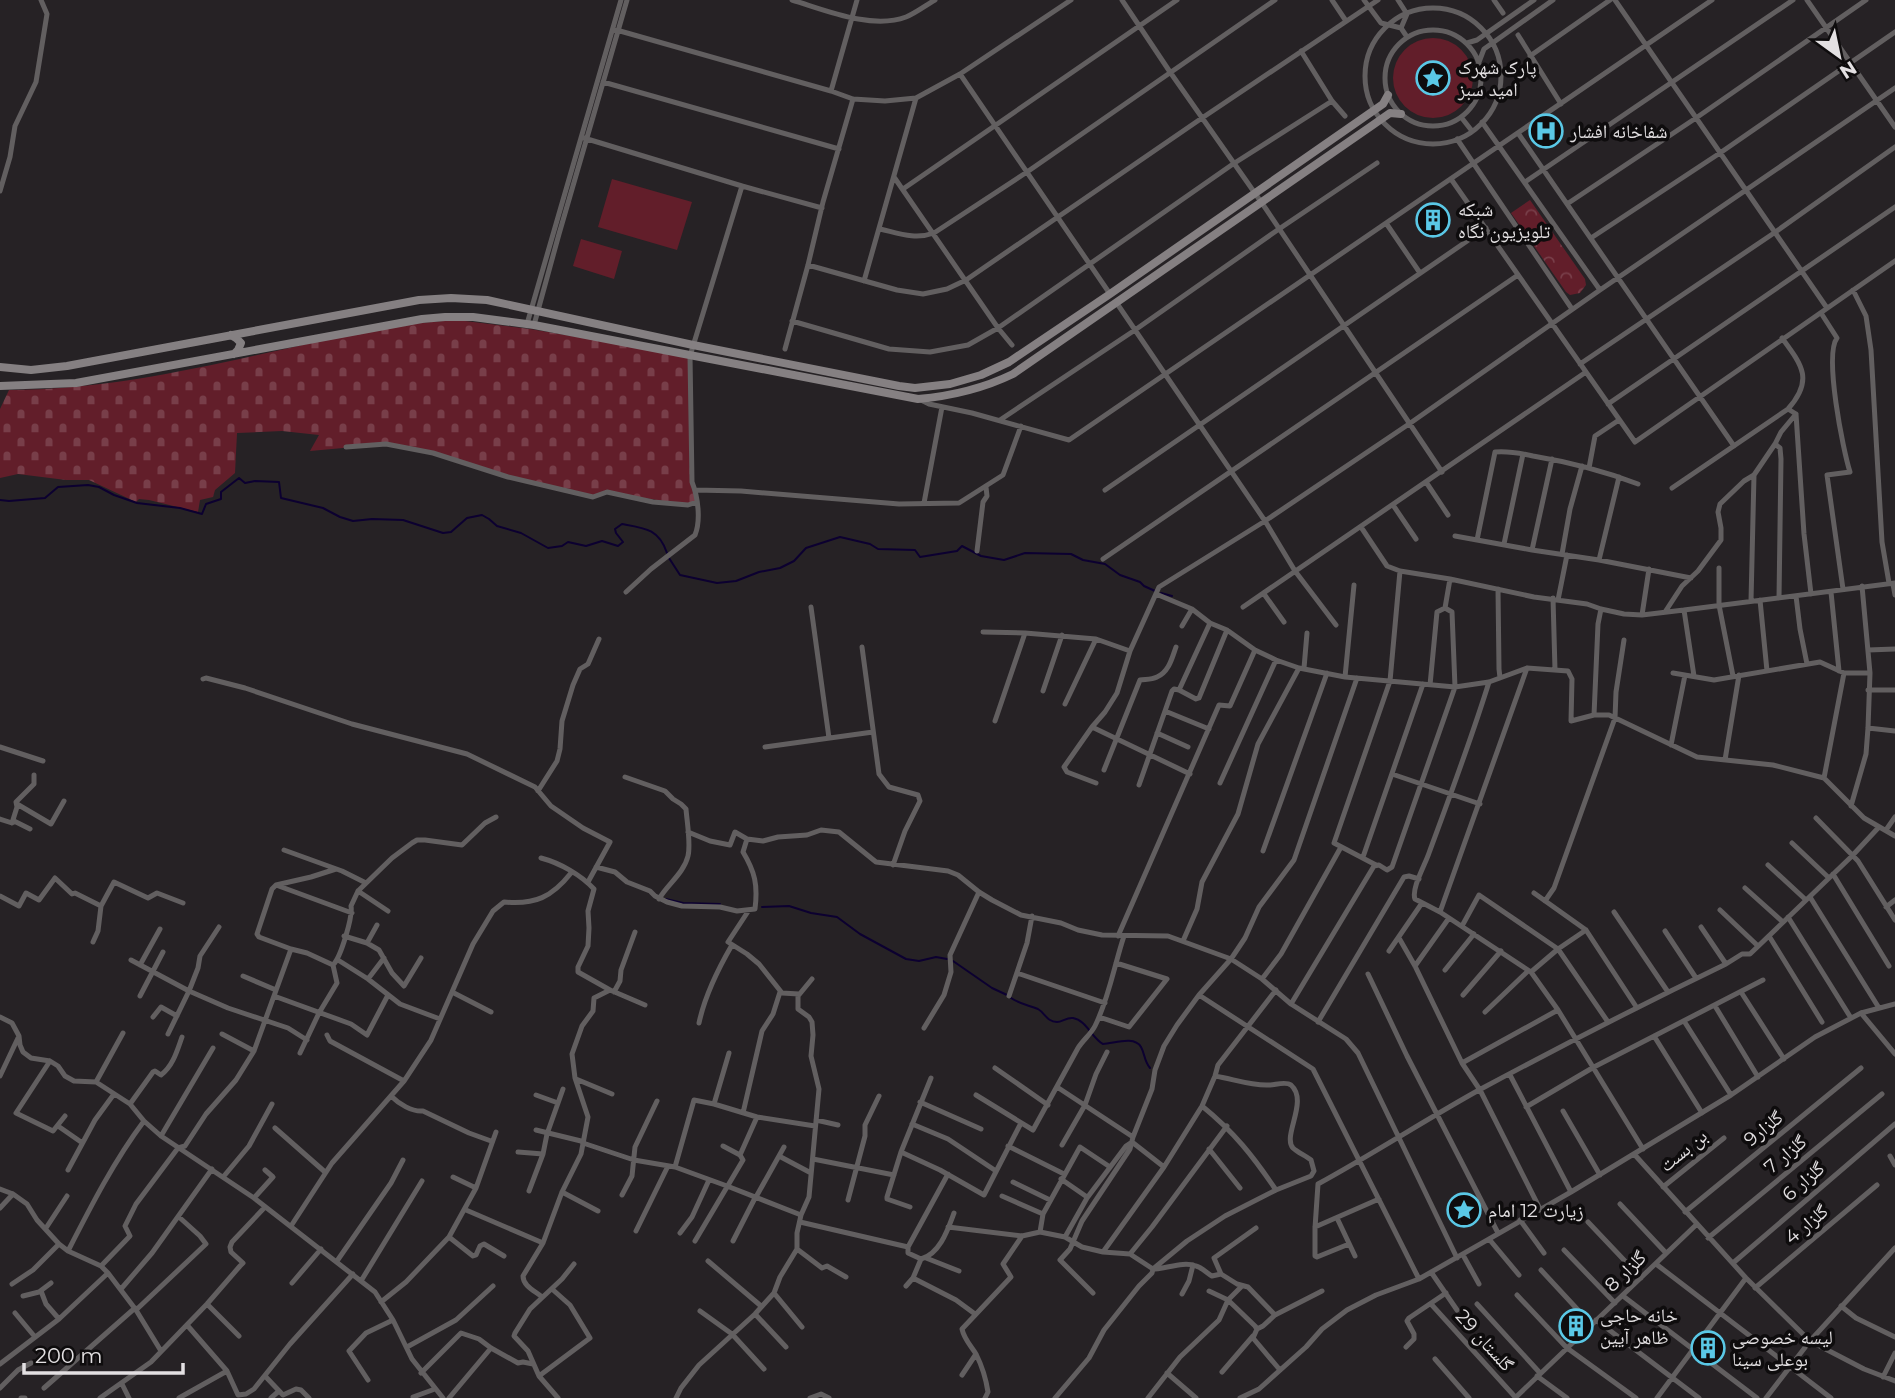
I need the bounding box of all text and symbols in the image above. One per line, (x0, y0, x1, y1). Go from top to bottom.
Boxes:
north arrow (1804, 21, 1874, 91)
place label: پارک شهرک امید سبز (1457, 56, 1537, 101)
text: N (1835, 56, 1861, 84)
place icon: پارک شهرک امید سبز (1414, 59, 1452, 97)
hospital icon: شفاخانه افشار (1527, 112, 1565, 150)
place label: شفاخانه افشار (1569, 120, 1668, 143)
place label: شبکه تلویزیون نگاه (1458, 198, 1551, 243)
building icon: شبکه تلویزیون نگاه (1414, 201, 1452, 239)
street label: گلزار9 (1739, 1106, 1788, 1151)
street label: بن بست (1655, 1124, 1712, 1177)
street label: گلزار 7 (1759, 1130, 1811, 1179)
street label: گلزار 6 (1777, 1157, 1829, 1206)
place icon: زیارت 12 امام (1445, 1191, 1483, 1229)
place label: زیارت 12 امام (1488, 1199, 1584, 1224)
street label: گلزار 4 (1780, 1200, 1833, 1249)
street label: گلزار 8 (1600, 1246, 1651, 1297)
place label: خانه حاجی ظاهر آیین (1600, 1304, 1678, 1349)
street label: گلستان 29 (1451, 1305, 1518, 1376)
building icon: خانه حاجی ظاهر آیین (1557, 1307, 1595, 1345)
place label: لیسه خصوصی بوعلی سینا (1732, 1326, 1833, 1371)
building icon: لیسه خصوصی بوعلی سینا (1689, 1329, 1727, 1367)
scale bar (24, 1332, 184, 1376)
text: 200 m (35, 1343, 102, 1368)

